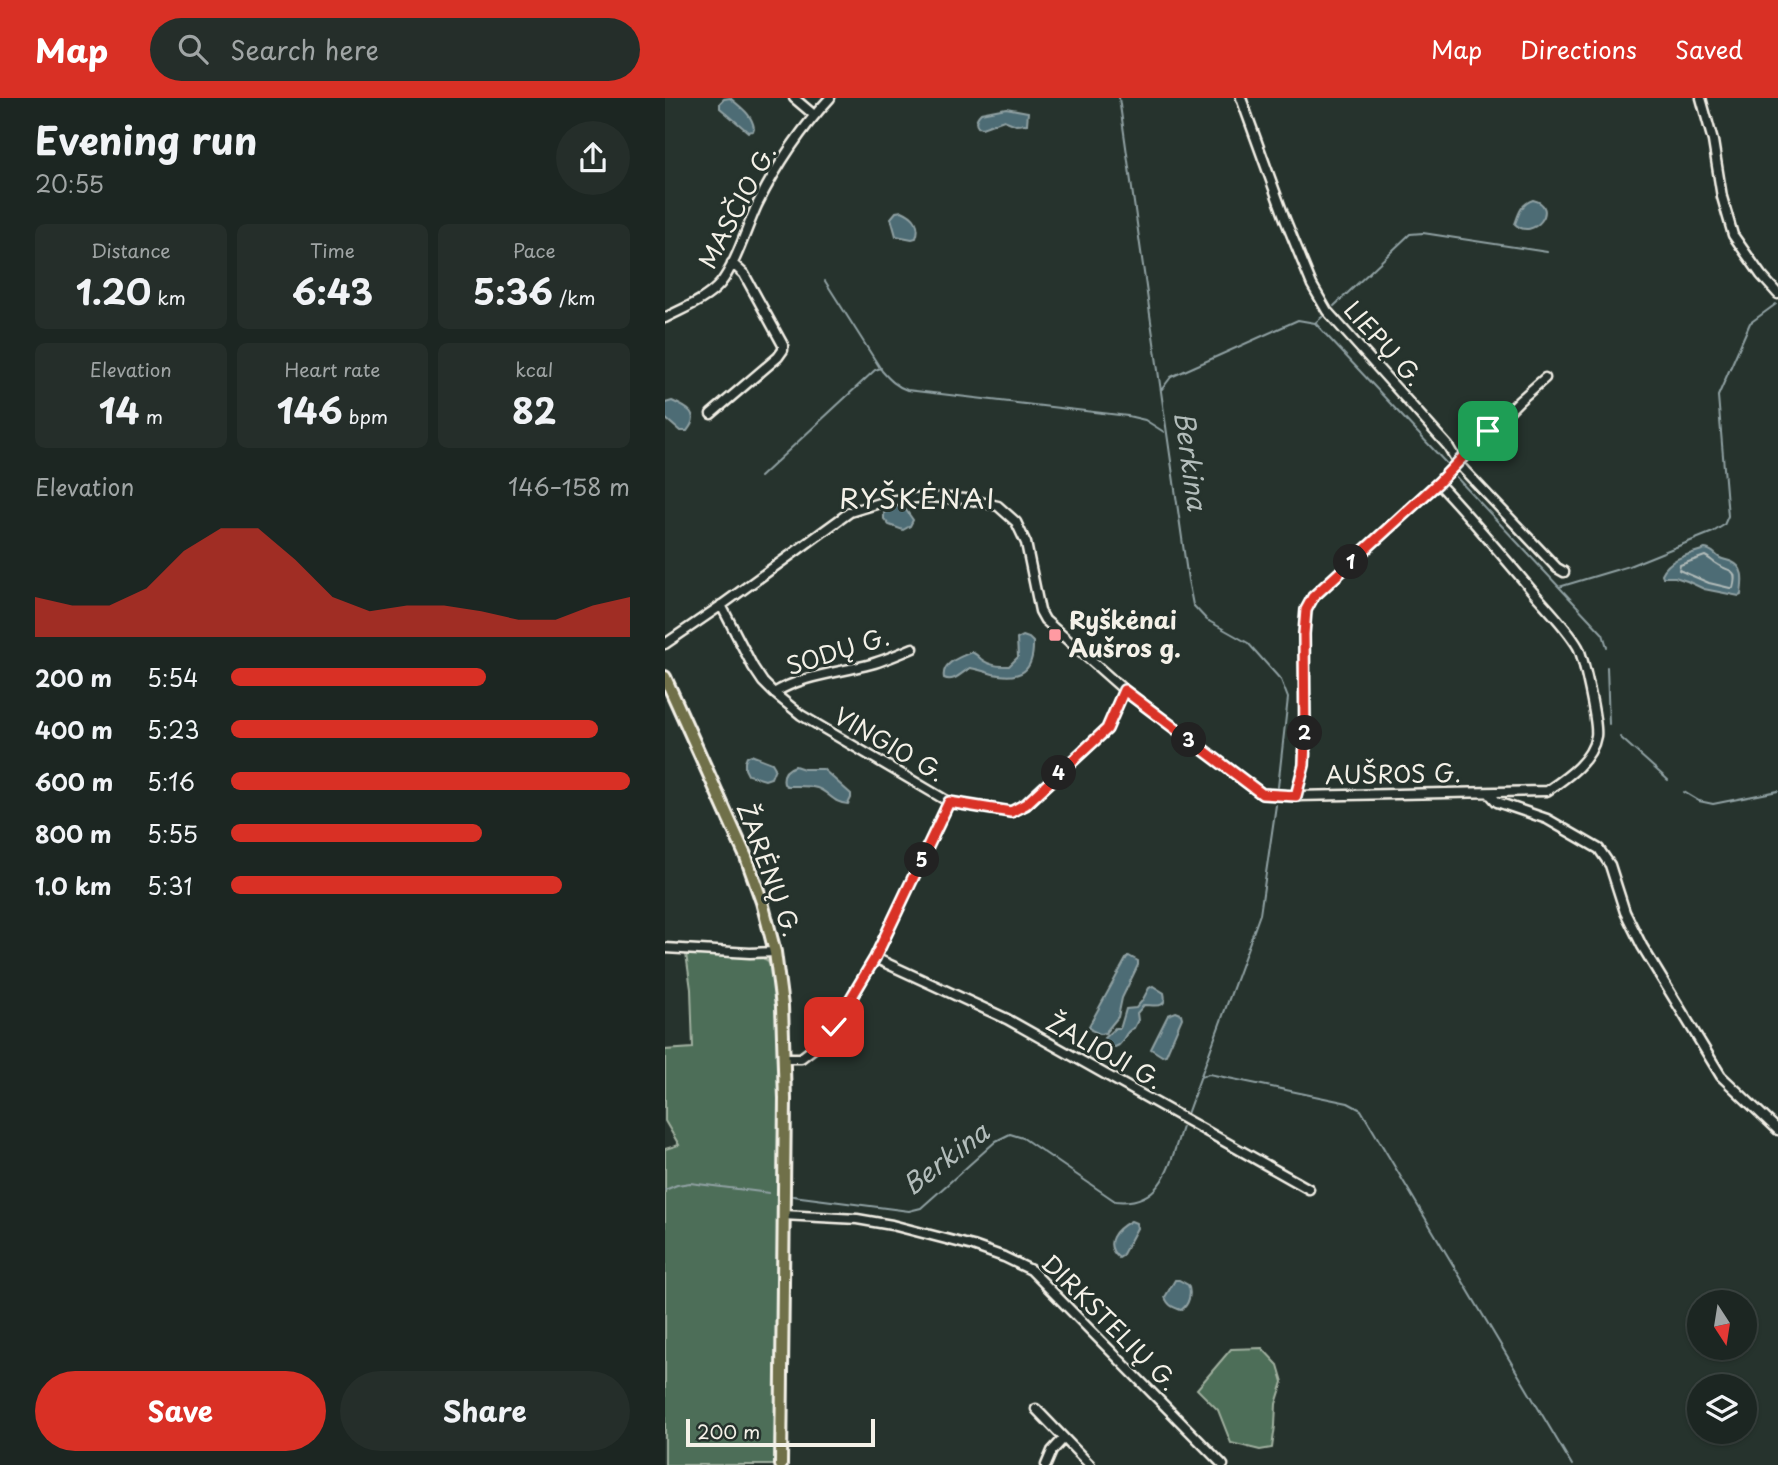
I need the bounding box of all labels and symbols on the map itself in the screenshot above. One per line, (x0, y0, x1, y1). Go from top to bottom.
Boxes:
street label: MASČIO G. (688, 138, 784, 274)
street label: LIEPŲ G. (1336, 292, 1433, 393)
pin (1458, 401, 1518, 461)
water label: Berkina (1165, 409, 1218, 513)
district label: RYŠKĖNAI (839, 476, 997, 519)
pin: 1 (1333, 545, 1369, 580)
place label: Ryškėnai Aušros g. (1069, 601, 1181, 665)
street label: SODŲ G. (782, 617, 893, 683)
marker: Ryškėnai Aušros g. (1047, 627, 1063, 643)
street label: VINGIO G. (828, 697, 952, 789)
pin: 2 (1287, 716, 1323, 750)
pin: 3 (1171, 722, 1207, 758)
street label: AUŠROS G. (1325, 754, 1461, 792)
pin: 4 (1041, 756, 1077, 790)
street label: ŽARĖNŲ G. (729, 797, 811, 941)
pin: 5 (905, 842, 939, 878)
pin (804, 997, 864, 1057)
street label: ŽALIOJI G. (1040, 1004, 1170, 1097)
water label: Berkina (894, 1112, 997, 1203)
street label: DIRKSTELIŲ G. (1034, 1245, 1187, 1398)
north arrow (1687, 1290, 1757, 1360)
scale bar (686, 1416, 875, 1448)

